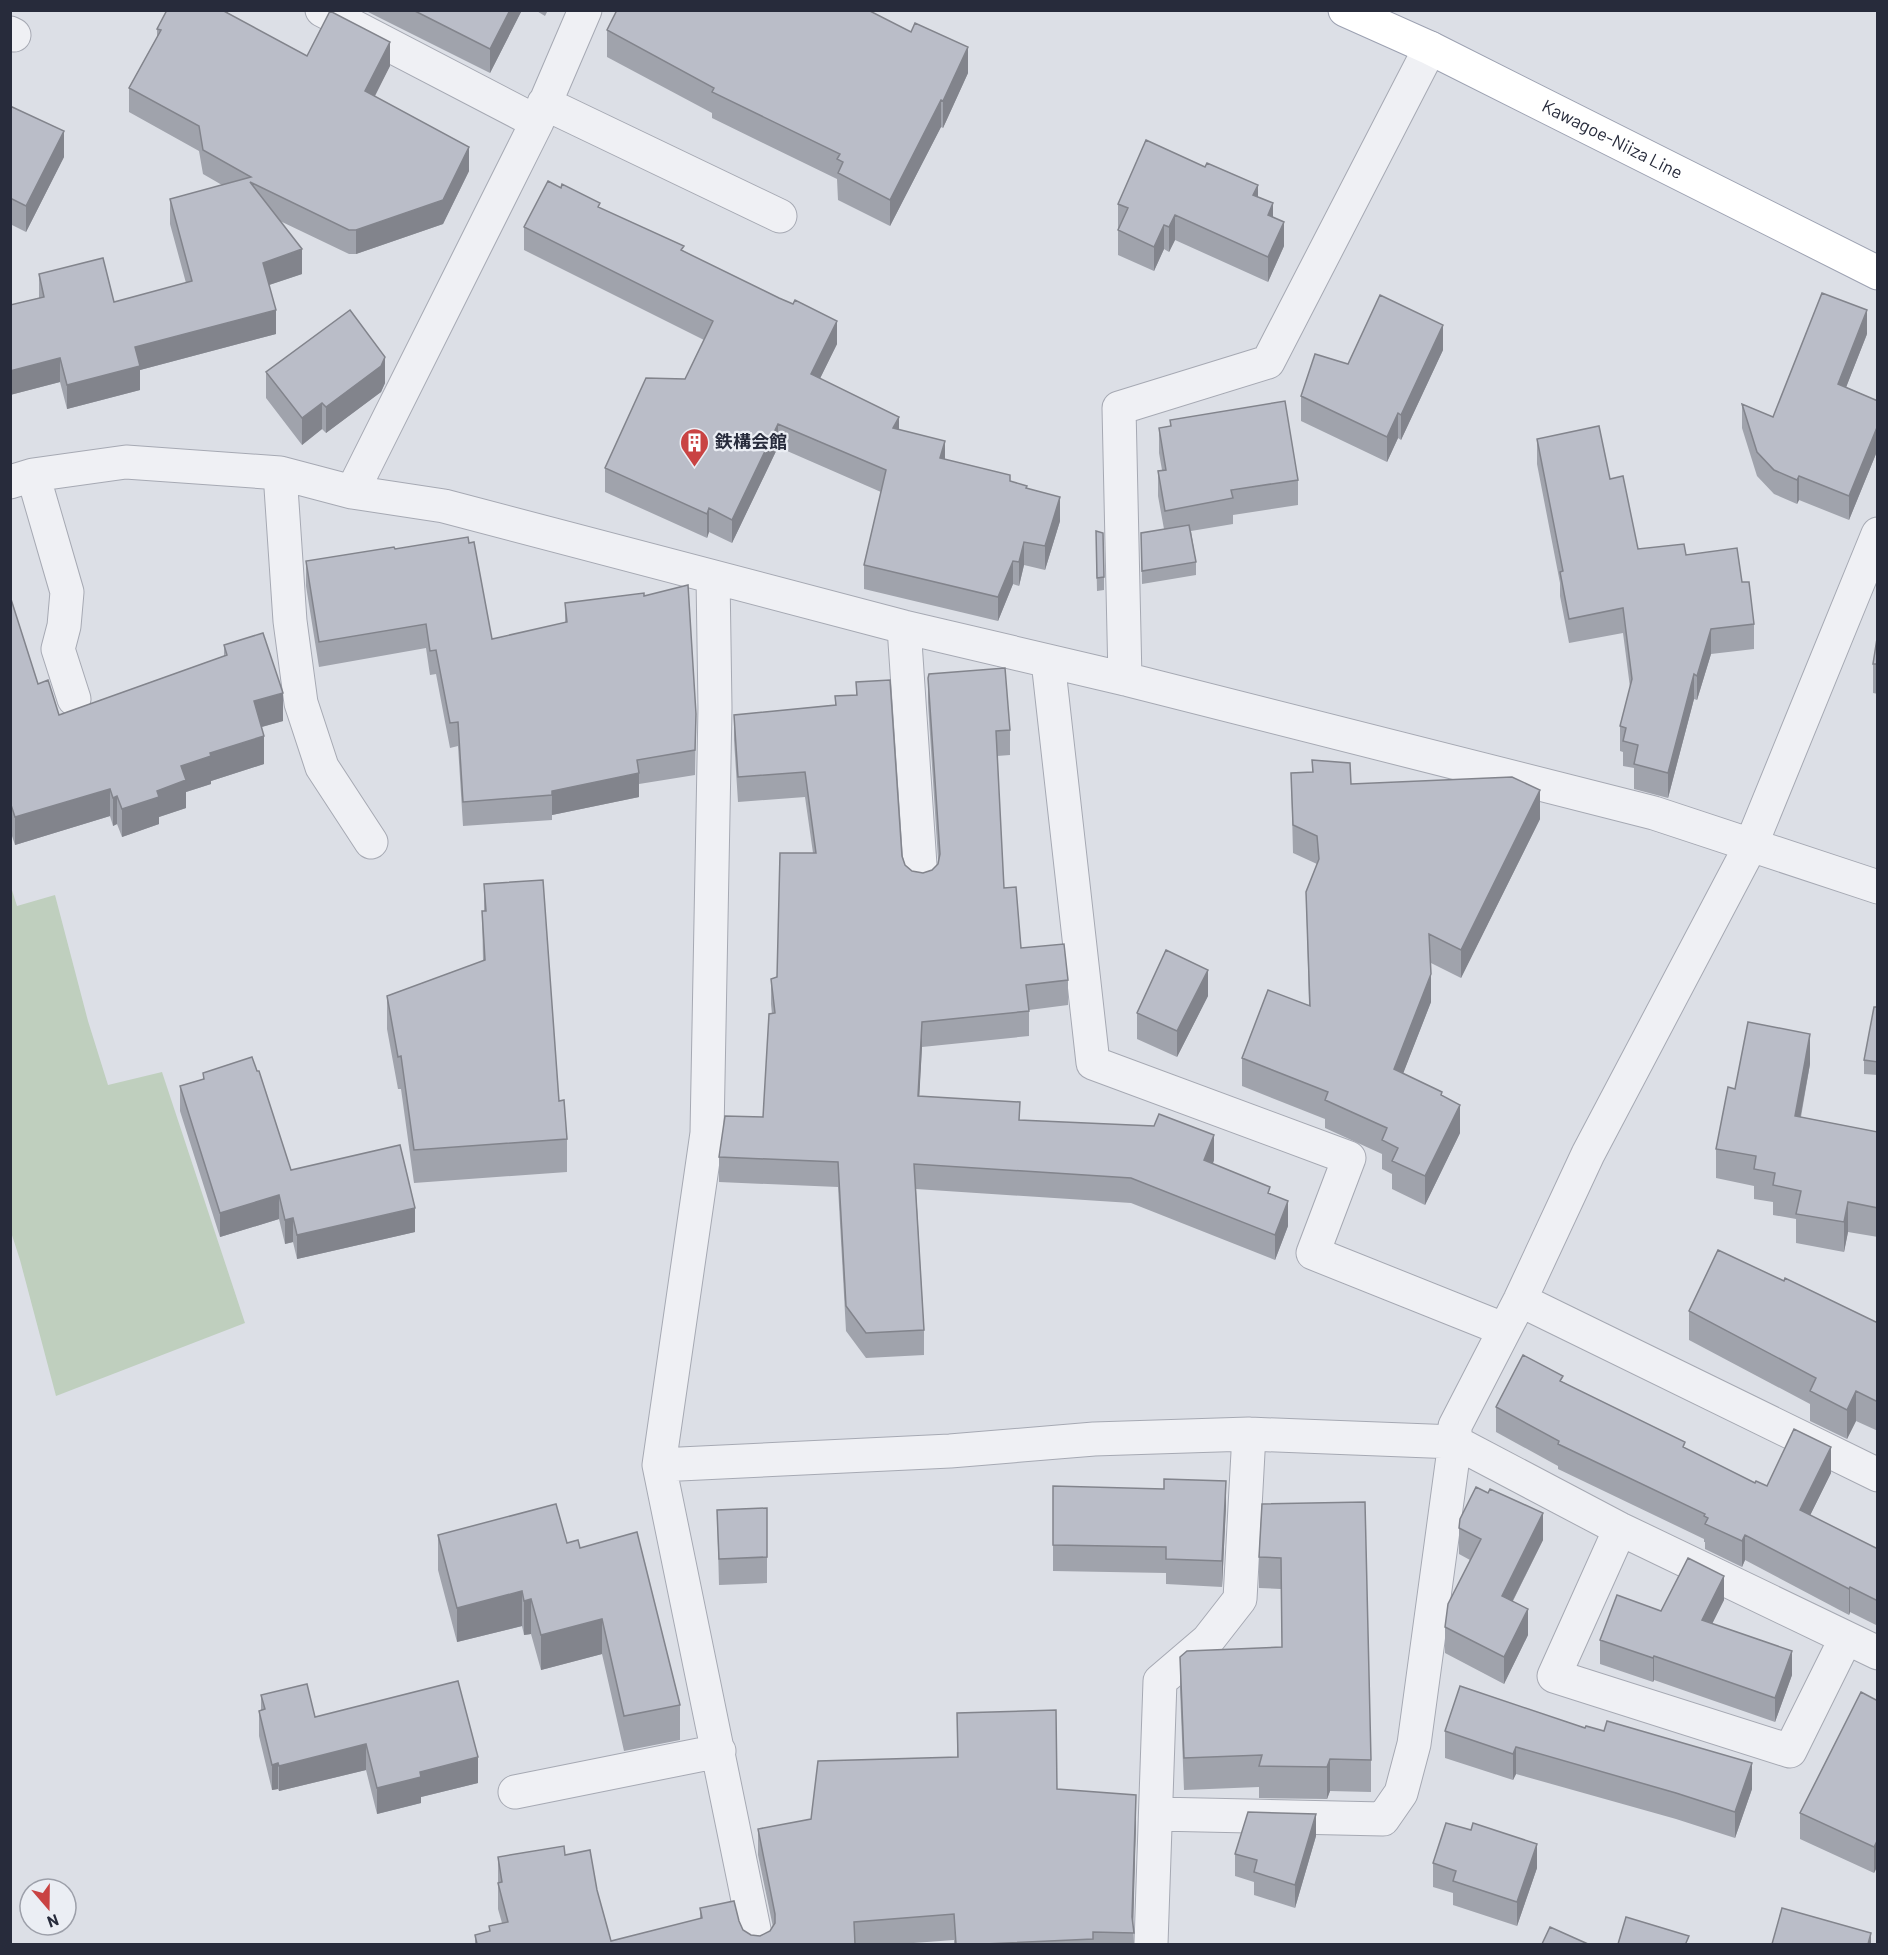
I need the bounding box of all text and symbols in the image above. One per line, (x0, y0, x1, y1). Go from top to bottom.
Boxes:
street label: Kawagoe-Niiza Line (1539, 94, 1687, 183)
building icon: 鉄構会館 (678, 426, 710, 468)
place label: 鉄構会館 (714, 430, 787, 452)
north arrow (18, 1877, 78, 1937)
text: N (45, 1911, 62, 1932)

